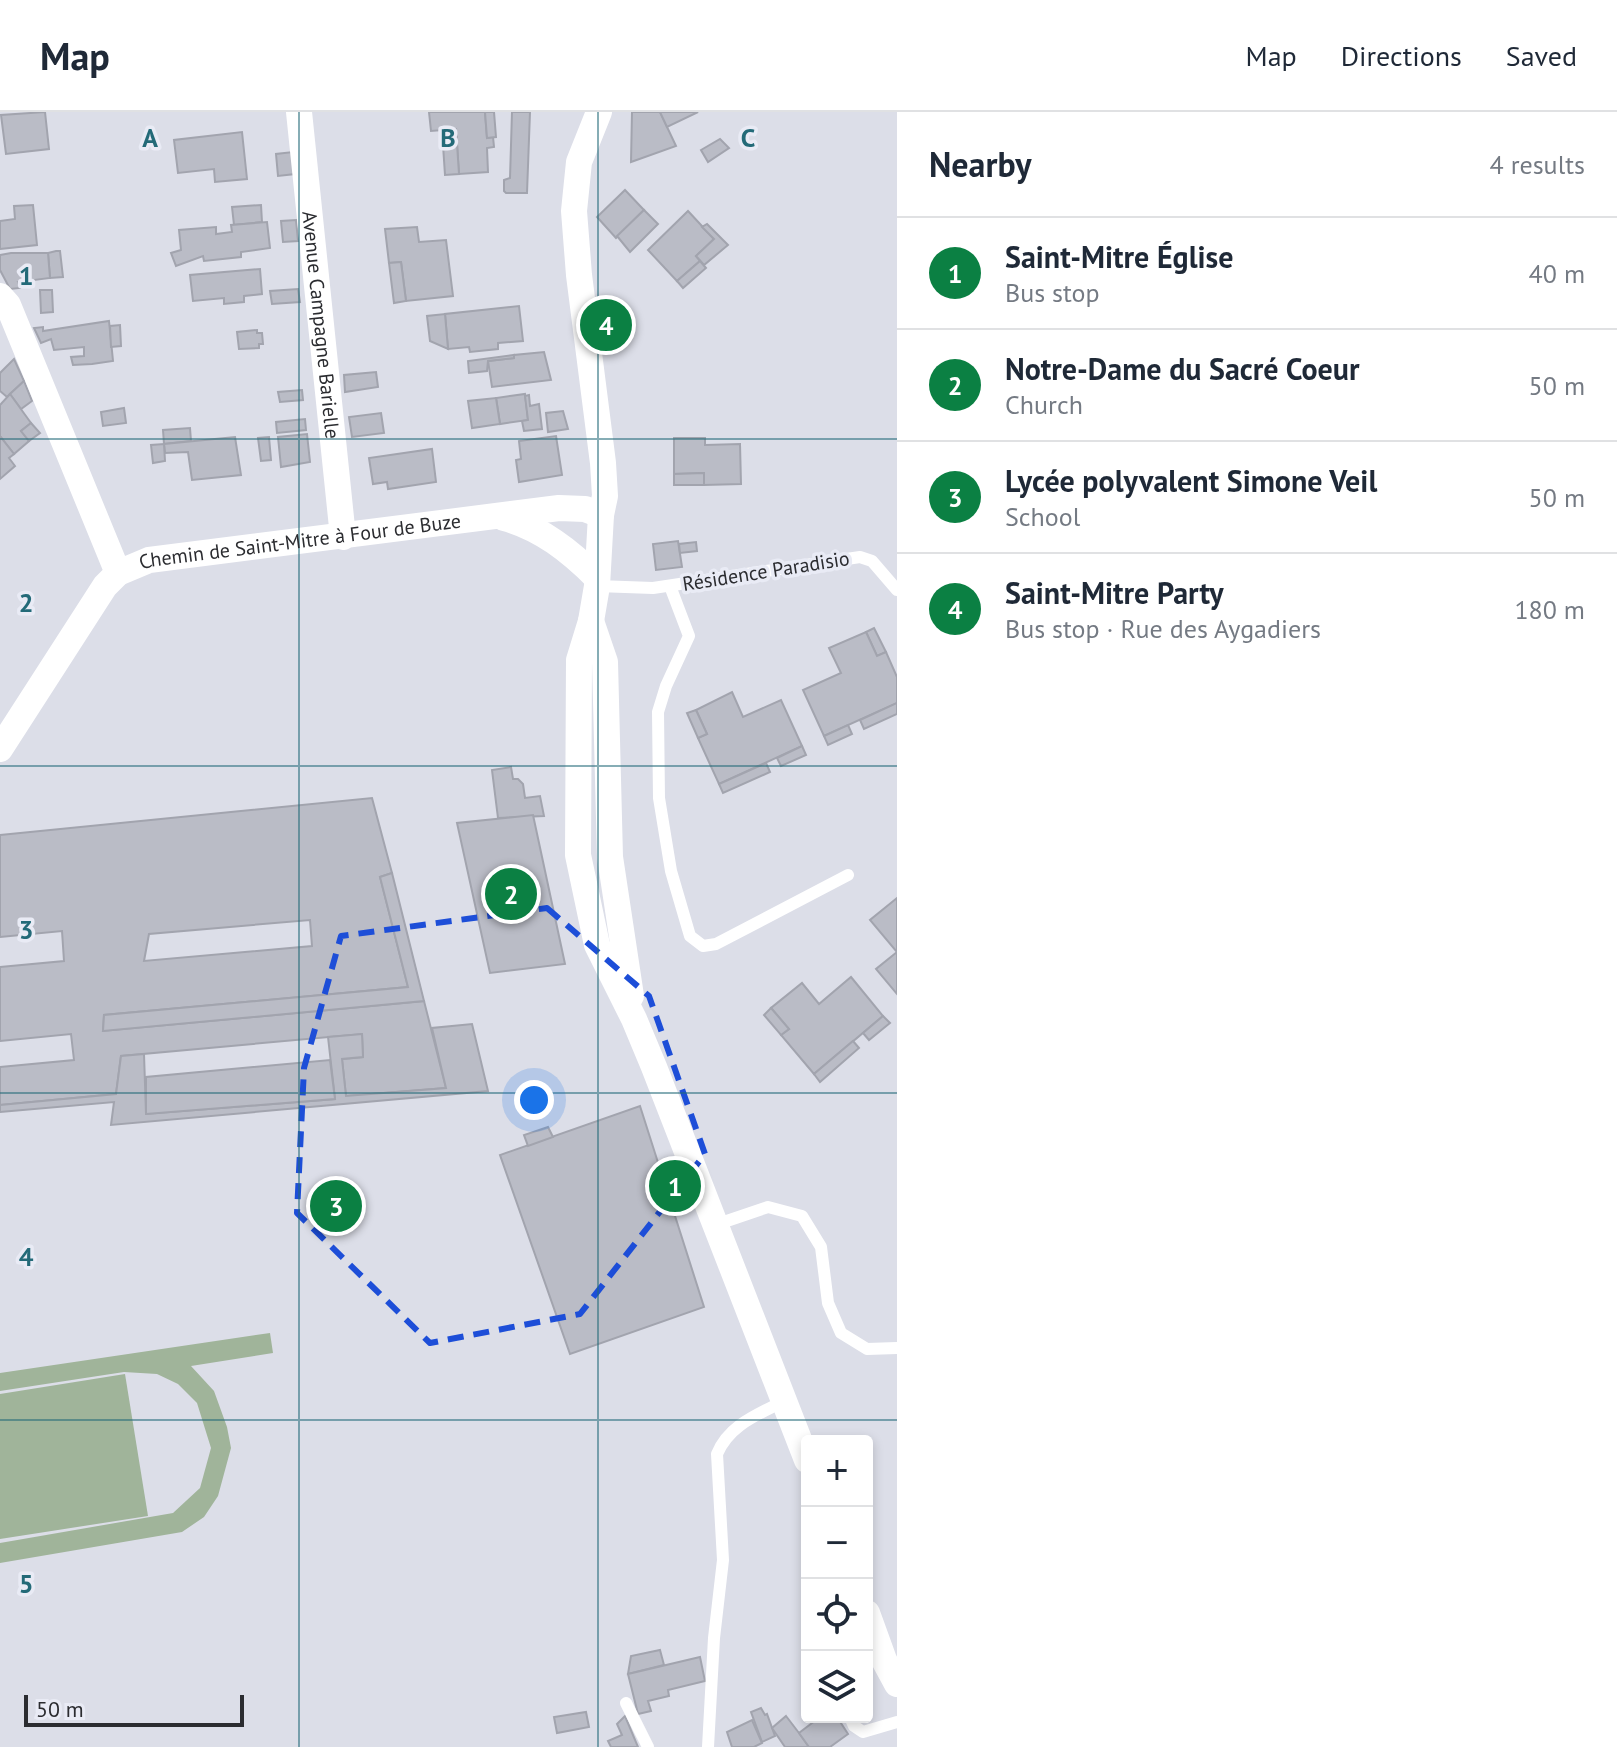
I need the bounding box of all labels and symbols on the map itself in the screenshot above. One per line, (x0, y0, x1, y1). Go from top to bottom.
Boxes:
text: A (142, 121, 158, 154)
text: B (440, 121, 456, 154)
text: C (741, 121, 755, 154)
street label: Avenue Campagne Barielle (296, 210, 346, 440)
text: 1 (19, 259, 33, 292)
pin: 4 (580, 295, 632, 355)
street label: Chemin de Saint-Mitre à Four de Buze (135, 508, 462, 576)
street label: Résidence Paradisio (681, 545, 851, 597)
text: 2 (19, 586, 33, 619)
pin: 2 (485, 864, 537, 924)
text: 3 (19, 913, 33, 946)
your location (514, 1080, 554, 1120)
pin: 1 (649, 1156, 701, 1216)
pin: 3 (310, 1176, 362, 1236)
text: 4 (19, 1240, 34, 1273)
text: 5 (19, 1567, 33, 1600)
scale bar (24, 1691, 244, 1727)

